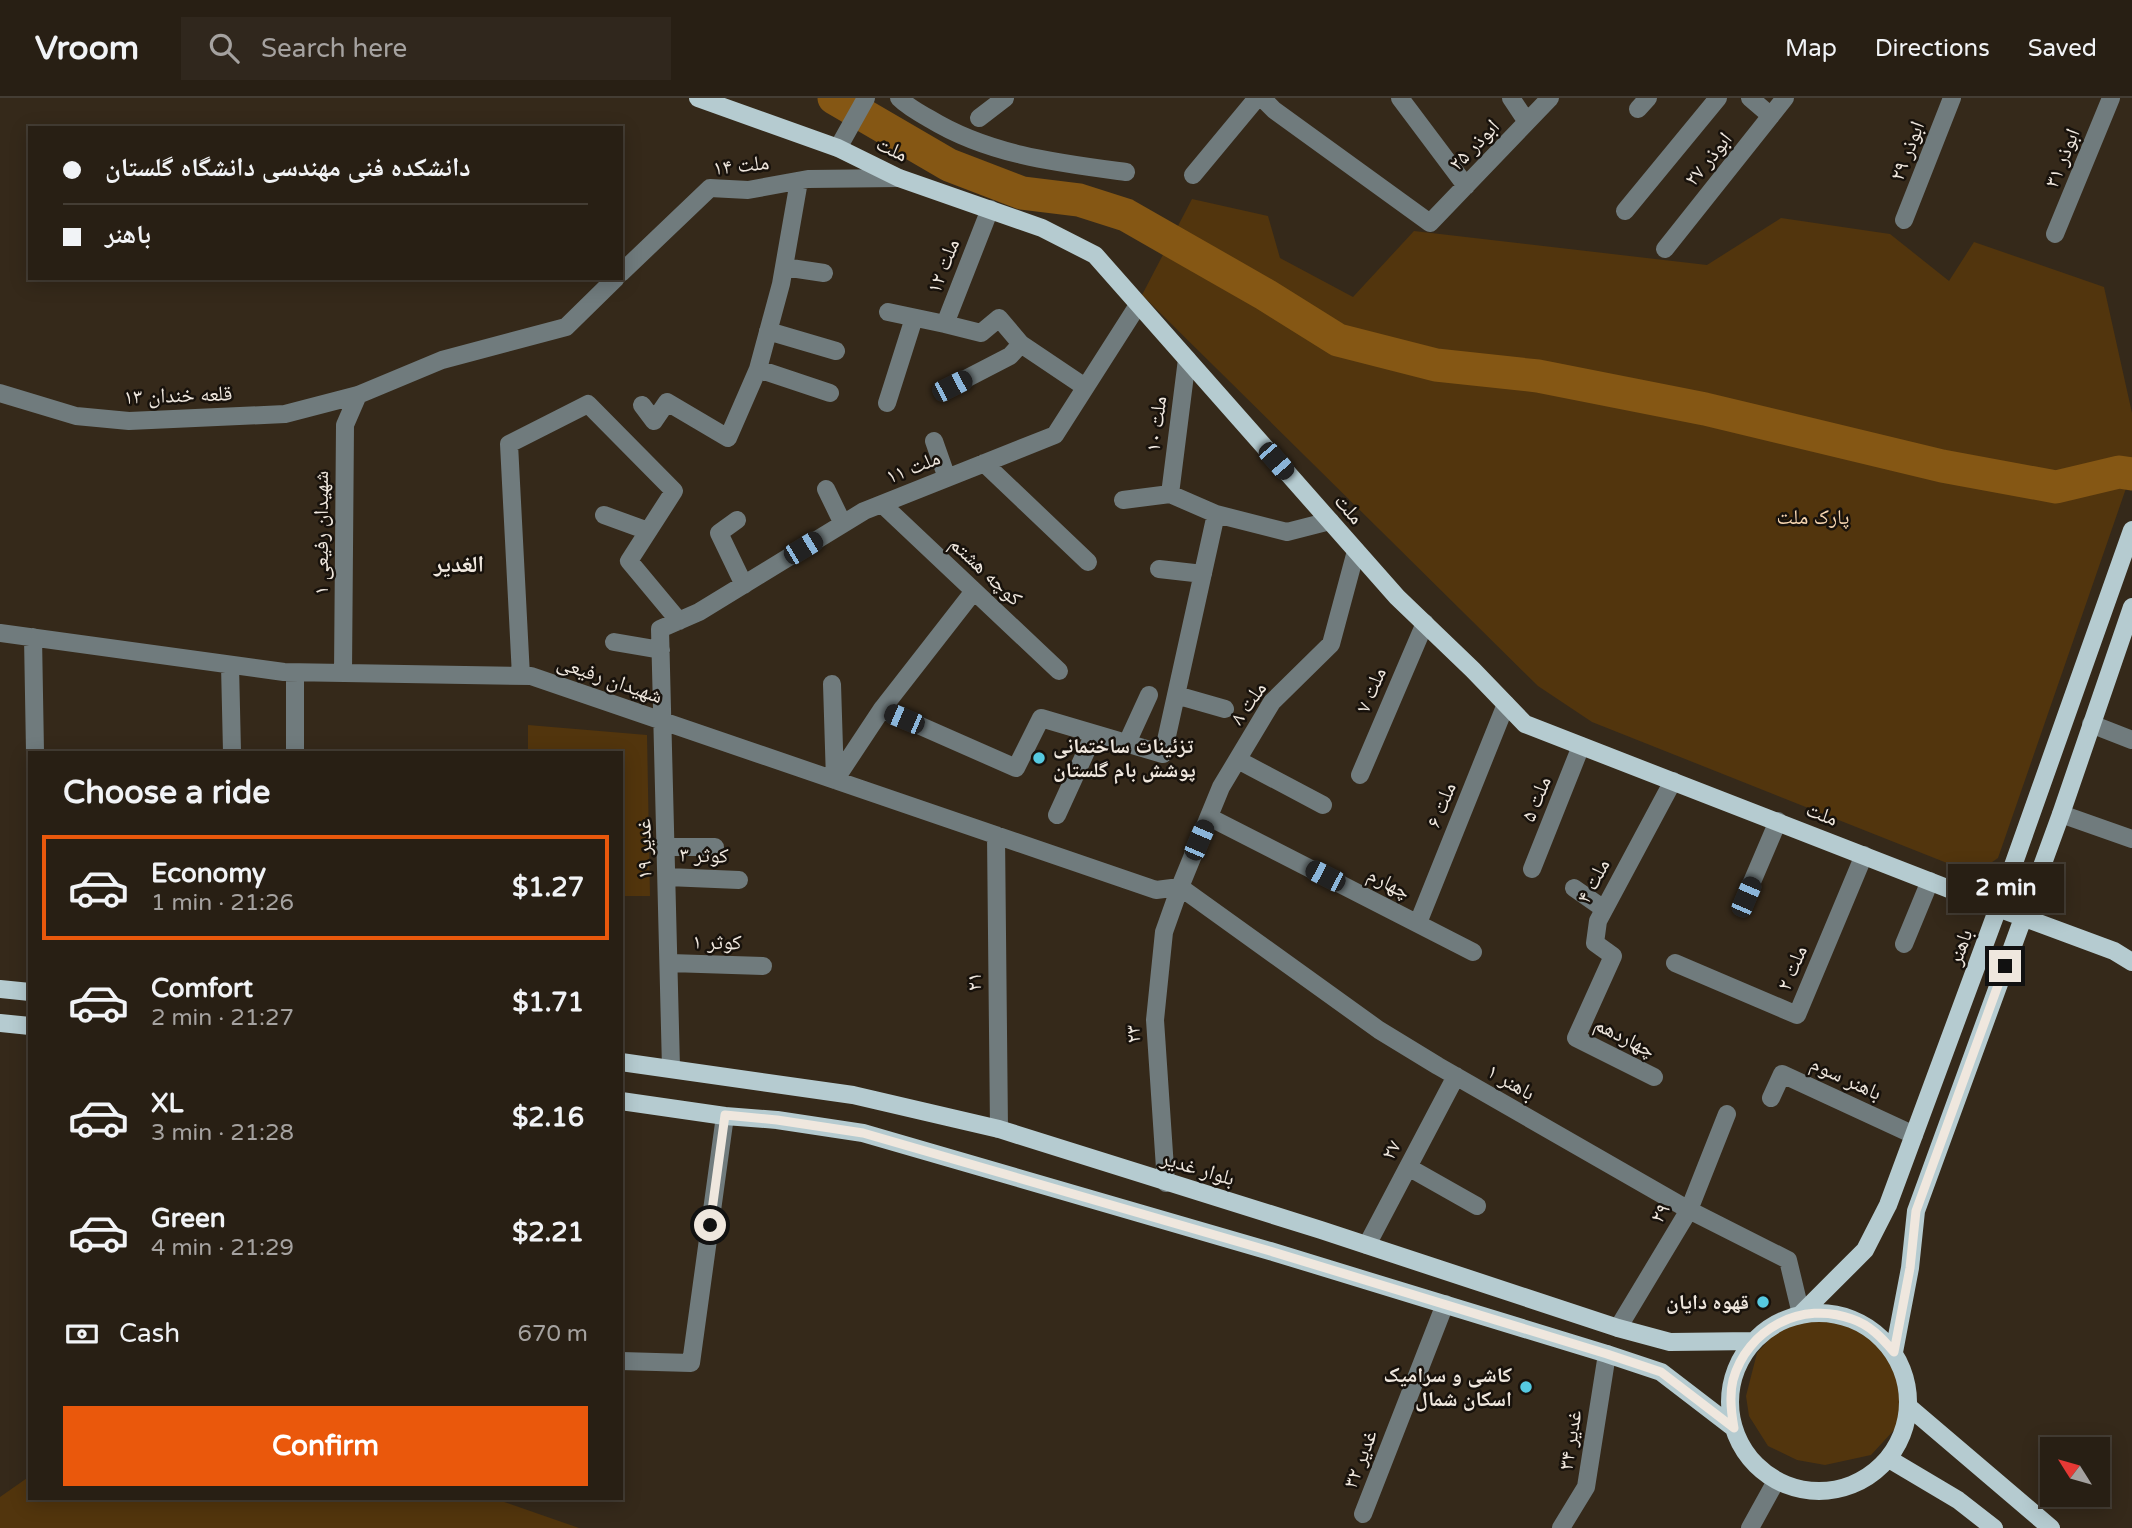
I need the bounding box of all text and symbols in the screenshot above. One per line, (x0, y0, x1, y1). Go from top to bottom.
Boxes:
search box (181, 17, 671, 80)
text: Vroom (35, 29, 139, 68)
icon: search (205, 29, 243, 67)
text: Search here (261, 33, 407, 64)
text: Map (1785, 34, 1837, 63)
text: Directions (1875, 34, 1990, 63)
text: Saved (2028, 34, 2097, 63)
street label: ابوذر ۲۵ (1444, 114, 1505, 176)
street label: ابوذر ۲۹ (1885, 118, 1930, 184)
street label: ابوذر ۳۱ (2039, 125, 2086, 191)
street label: ابوذر ۲۷ (1679, 127, 1738, 191)
street label: ملت (872, 131, 912, 168)
street label: ۱۴ ملت (712, 150, 770, 181)
text: دانشکده فنی مهندسی دانشگاه گلستان (105, 152, 471, 183)
text: باهنر (105, 219, 151, 250)
street label: ۱۲ ملت (922, 235, 965, 297)
car (929, 367, 976, 405)
street label: ۱۳ قلعه خندان (123, 381, 233, 410)
street label: ملت ۱۰ (1141, 395, 1172, 453)
car (1255, 438, 1298, 484)
street label: ۱۱ ملت (882, 445, 944, 490)
street label: ۱ شهیدان رفیعی (309, 471, 334, 595)
street label: ملت (1329, 489, 1369, 530)
park label: پارک ملت (1776, 505, 1850, 530)
car (780, 528, 827, 568)
street label: کوچه هشتم (944, 532, 1027, 612)
district label: الغدیر (433, 551, 484, 579)
street label: شهیدان رفیعی (554, 650, 666, 709)
street label: ۷ ملت (1351, 664, 1392, 717)
street label: ۸ ملت (1225, 677, 1272, 730)
car (881, 701, 928, 737)
place label: تزئینات ساختمانی پوشش بام گلستان (1053, 734, 1196, 784)
marker: تزئینات ساختمانی پوشش بام گلستان (1031, 750, 1047, 766)
street label: ۵ ملت (1516, 773, 1557, 826)
text: Choose a ride (63, 774, 270, 812)
street label: ۶ ملت (1421, 779, 1462, 832)
street label: ملت (1802, 797, 1841, 832)
car (1182, 817, 1217, 863)
street label: ۱۹ غدیر (631, 818, 658, 879)
street label: ۳ کوثر (679, 842, 729, 869)
street label: ۴ ملت (1571, 855, 1615, 908)
icon: car (67, 856, 130, 919)
car (1302, 857, 1349, 895)
text: Economy (151, 858, 266, 889)
street label: چهارم (1363, 862, 1415, 906)
callout: 2 min (1947, 864, 2063, 914)
text: $1.27 (512, 872, 584, 903)
car (1729, 874, 1764, 920)
text: 2 min (1975, 874, 2037, 902)
text: 1 min · 21:26 (151, 889, 294, 917)
street label: باهنر (1942, 926, 1978, 969)
street label: ۱ کوثر (692, 930, 742, 955)
street label: ۲ ملت (1772, 942, 1813, 995)
route end (1989, 950, 2021, 982)
icon: car (67, 971, 130, 1034)
street label: ۲۱ (962, 972, 987, 992)
text: Comfort (151, 973, 253, 1004)
text: $1.71 (512, 987, 584, 1018)
text: 2 min · 21:27 (151, 1004, 294, 1032)
street label: چهاردهم (1590, 1012, 1660, 1064)
street label: ۲۳ (1121, 1024, 1146, 1044)
street label: باهنر سوم (1806, 1051, 1885, 1107)
street label: باهنر ۱ (1482, 1059, 1539, 1106)
icon: car (67, 1086, 130, 1149)
text: XL (151, 1088, 183, 1119)
text: $2.16 (512, 1102, 584, 1133)
text: 3 min · 21:28 (151, 1119, 294, 1147)
street label: ۲۷ (1376, 1136, 1407, 1164)
street label: بلوار غدیر (1157, 1145, 1238, 1191)
street label: ۲۹ (1645, 1199, 1676, 1228)
icon: car (67, 1201, 130, 1264)
text: Green (151, 1203, 226, 1234)
route start (694, 1209, 726, 1241)
text: $2.21 (512, 1217, 584, 1248)
text: 4 min · 21:29 (151, 1234, 294, 1262)
place label: قهوه دایان (1666, 1290, 1749, 1315)
marker: قهوه دایان (1755, 1294, 1771, 1310)
icon: cash (63, 1315, 101, 1353)
text: Cash (119, 1318, 180, 1349)
text: 670 m (518, 1320, 588, 1348)
place label: کاشی و سرامیک اسکان شمال (1384, 1363, 1512, 1412)
marker: کاشی و سرامیک اسکان شمال (1518, 1379, 1534, 1395)
button: Confirm (63, 1406, 588, 1486)
street label: ۳۴ غدیر (1553, 1408, 1588, 1472)
street label: ۳۲ غدیر (1338, 1426, 1383, 1492)
north arrow (2040, 1437, 2110, 1507)
map controls (2040, 1437, 2110, 1507)

